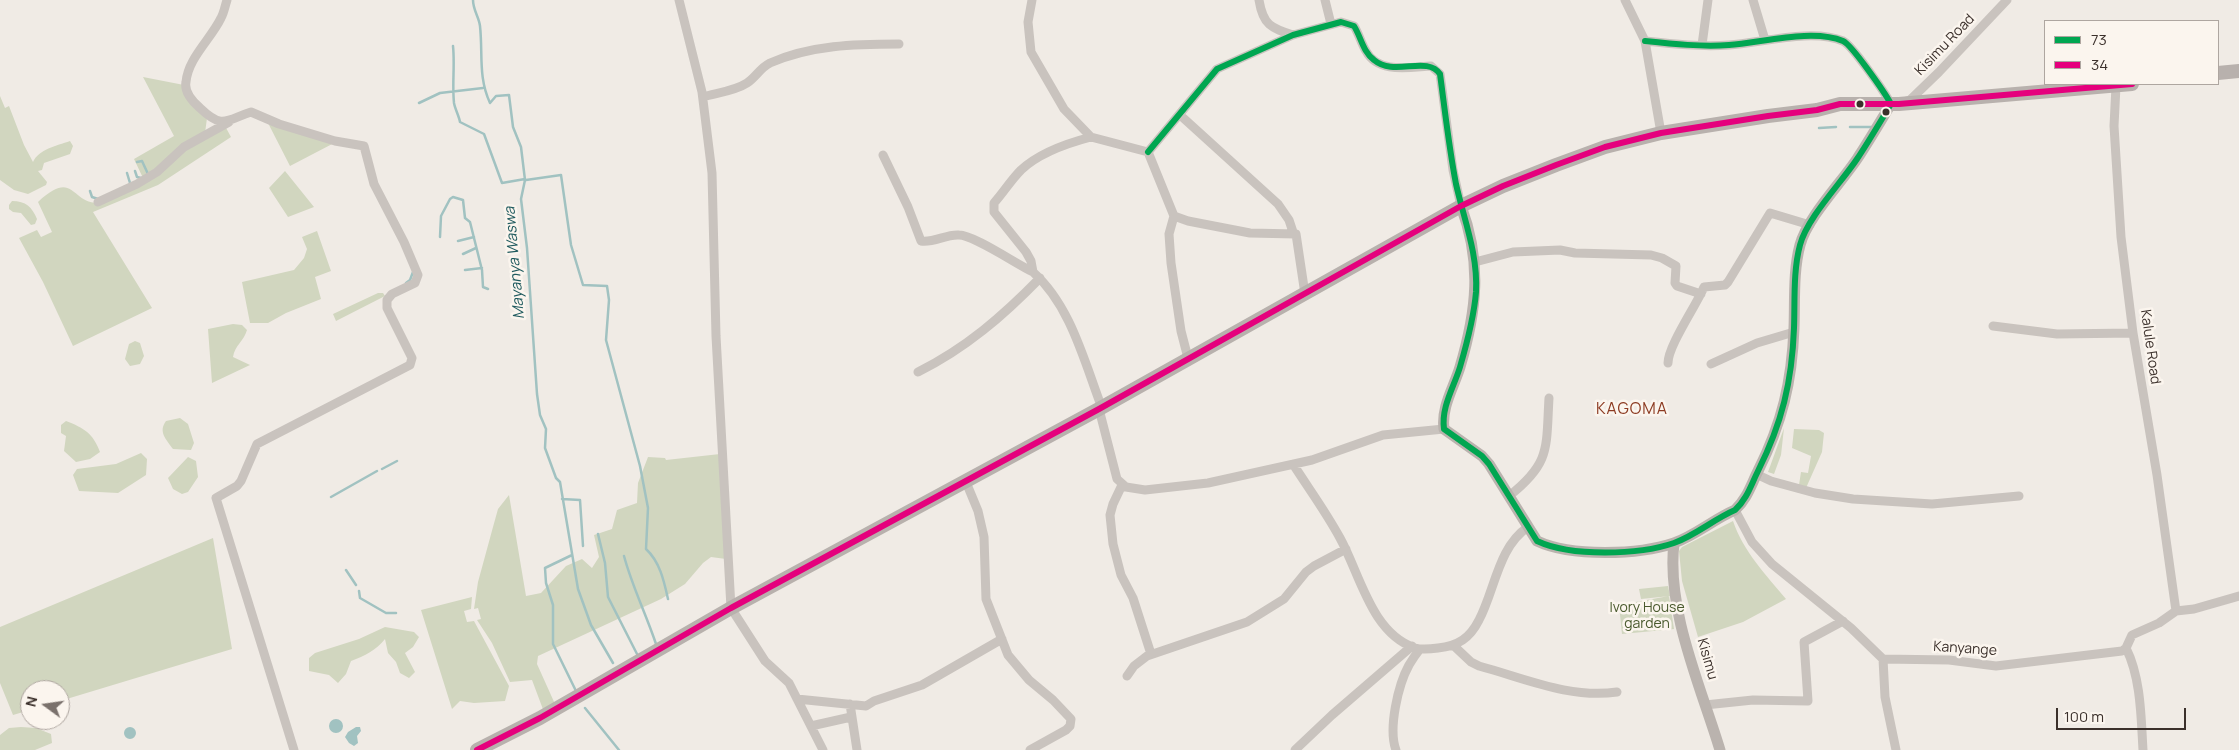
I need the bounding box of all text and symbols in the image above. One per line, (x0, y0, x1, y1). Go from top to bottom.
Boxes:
street label: Kisimu Road (1912, 11, 1978, 79)
legend (2044, 20, 2219, 85)
text: 73 (2091, 29, 2107, 50)
text: 34 (2091, 54, 2108, 75)
unlabelled marker (1855, 99, 1865, 109)
unlabelled marker (1881, 107, 1891, 117)
water label: Mayanya Waswa (501, 206, 529, 320)
street label: Kalule Road (2136, 309, 2164, 385)
district label: KAGOMA (1595, 400, 1669, 420)
park label: Ivory House garden (1609, 600, 1685, 632)
street label: Kisimu (1693, 636, 1721, 682)
street label: Kanyange (1933, 638, 1997, 660)
north arrow (20, 680, 70, 730)
text: N (20, 694, 41, 709)
scale bar (2059, 698, 2189, 730)
text: 100 m (2064, 706, 2104, 727)

